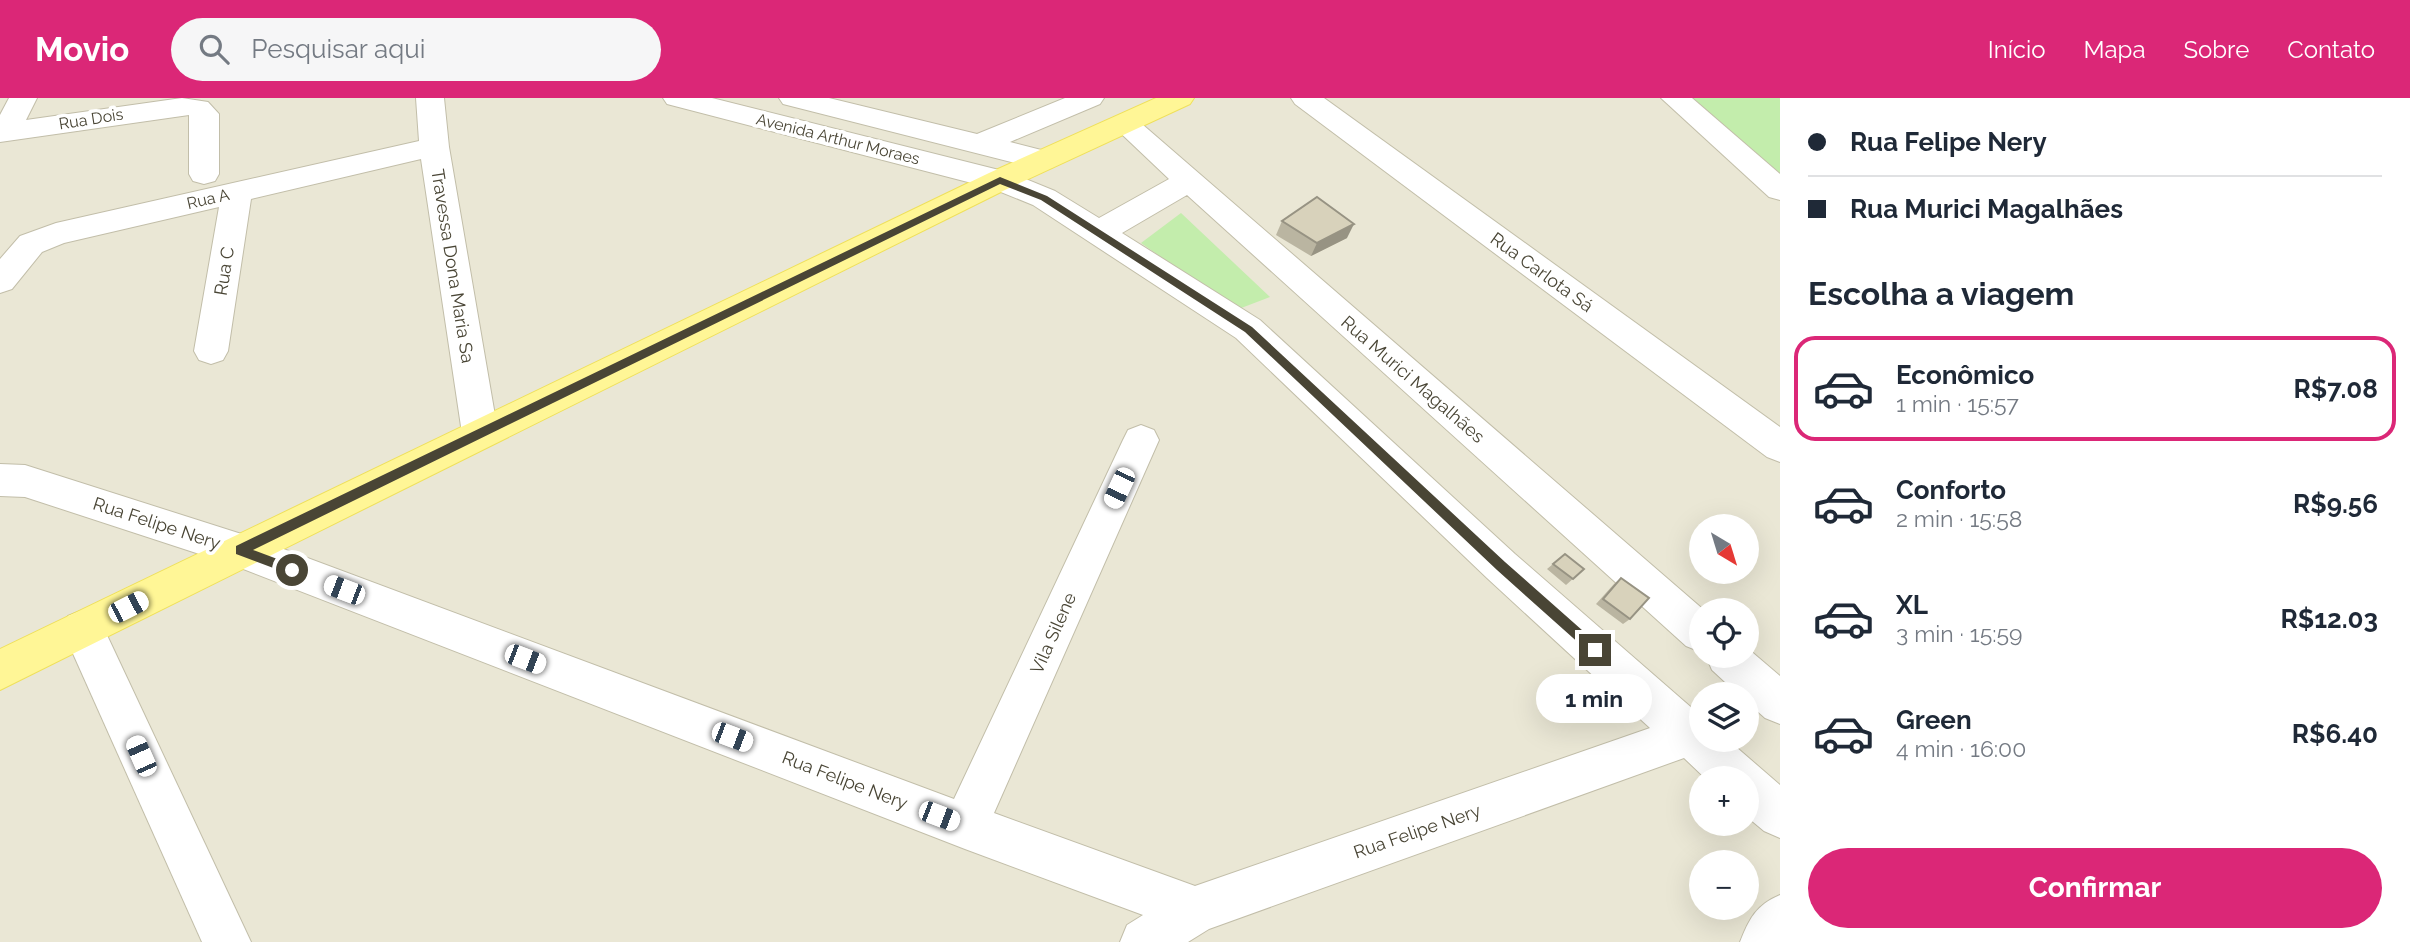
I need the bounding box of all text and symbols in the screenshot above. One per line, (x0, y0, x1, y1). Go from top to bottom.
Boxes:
search box (171, 18, 661, 81)
text: Movio (35, 30, 129, 69)
icon: search (195, 30, 233, 68)
text: Pesquisar aqui (251, 34, 425, 64)
text: Início (1988, 35, 2046, 64)
text: Mapa (2084, 35, 2145, 64)
text: Sobre (2183, 35, 2249, 64)
text: Contato (2287, 35, 2375, 64)
street label: Rua Dois (58, 105, 125, 133)
street label: Avenida Arthur Moraes (754, 109, 922, 169)
text: Rua Felipe Nery (1850, 127, 2047, 157)
street label: Travessa Dona Maria Sa (427, 167, 479, 365)
street label: Rua A (185, 185, 231, 213)
text: Rua Murici Magalhães (1850, 194, 2123, 224)
street label: Rua Carlota Sá (1487, 228, 1597, 316)
street label: Rua C (210, 245, 238, 297)
text: Escolha a viagem (1808, 275, 2074, 312)
street label: Rua Murici Magalhães (1337, 311, 1489, 447)
icon: car (1812, 357, 1875, 420)
text: Econômico (1896, 360, 2034, 390)
text: R$7.08 (2294, 374, 2378, 404)
text: 1 min · 15:57 (1896, 390, 2019, 417)
car (1101, 465, 1138, 511)
icon: car (1812, 472, 1875, 535)
text: Conforto (1896, 475, 2006, 505)
text: R$9.56 (2293, 489, 2378, 519)
street label: Rua Felipe Nery (91, 493, 224, 554)
text: 2 min · 15:58 (1896, 505, 2022, 532)
north arrow (1689, 514, 1759, 584)
map controls (1689, 514, 1759, 920)
route start (276, 554, 308, 586)
car (321, 573, 368, 607)
icon: car (1812, 587, 1875, 650)
car (105, 588, 152, 626)
street label: Vila Silene (1026, 589, 1080, 677)
text: XL (1896, 590, 1928, 620)
button: locate (1689, 598, 1759, 668)
text: R$12.03 (2280, 604, 2378, 634)
text: 3 min · 15:59 (1896, 620, 2023, 647)
route end (1579, 634, 1611, 666)
car (502, 642, 549, 676)
callout: 1 min (1537, 674, 1653, 724)
button: layers (1689, 682, 1759, 752)
text: 1 min (1565, 685, 1623, 712)
icon: car (1812, 702, 1875, 765)
text: Green (1896, 705, 1972, 735)
text: R$6.40 (2292, 719, 2378, 749)
car (709, 720, 756, 754)
car (123, 733, 160, 779)
text: 4 min · 16:00 (1896, 735, 2026, 762)
street label: Rua Felipe Nery (779, 746, 911, 814)
button: + (1689, 766, 1759, 836)
car (916, 799, 963, 833)
street label: Rua Felipe Nery (1351, 799, 1483, 863)
button: Confirmar (1808, 848, 2382, 928)
button: − (1689, 850, 1759, 920)

